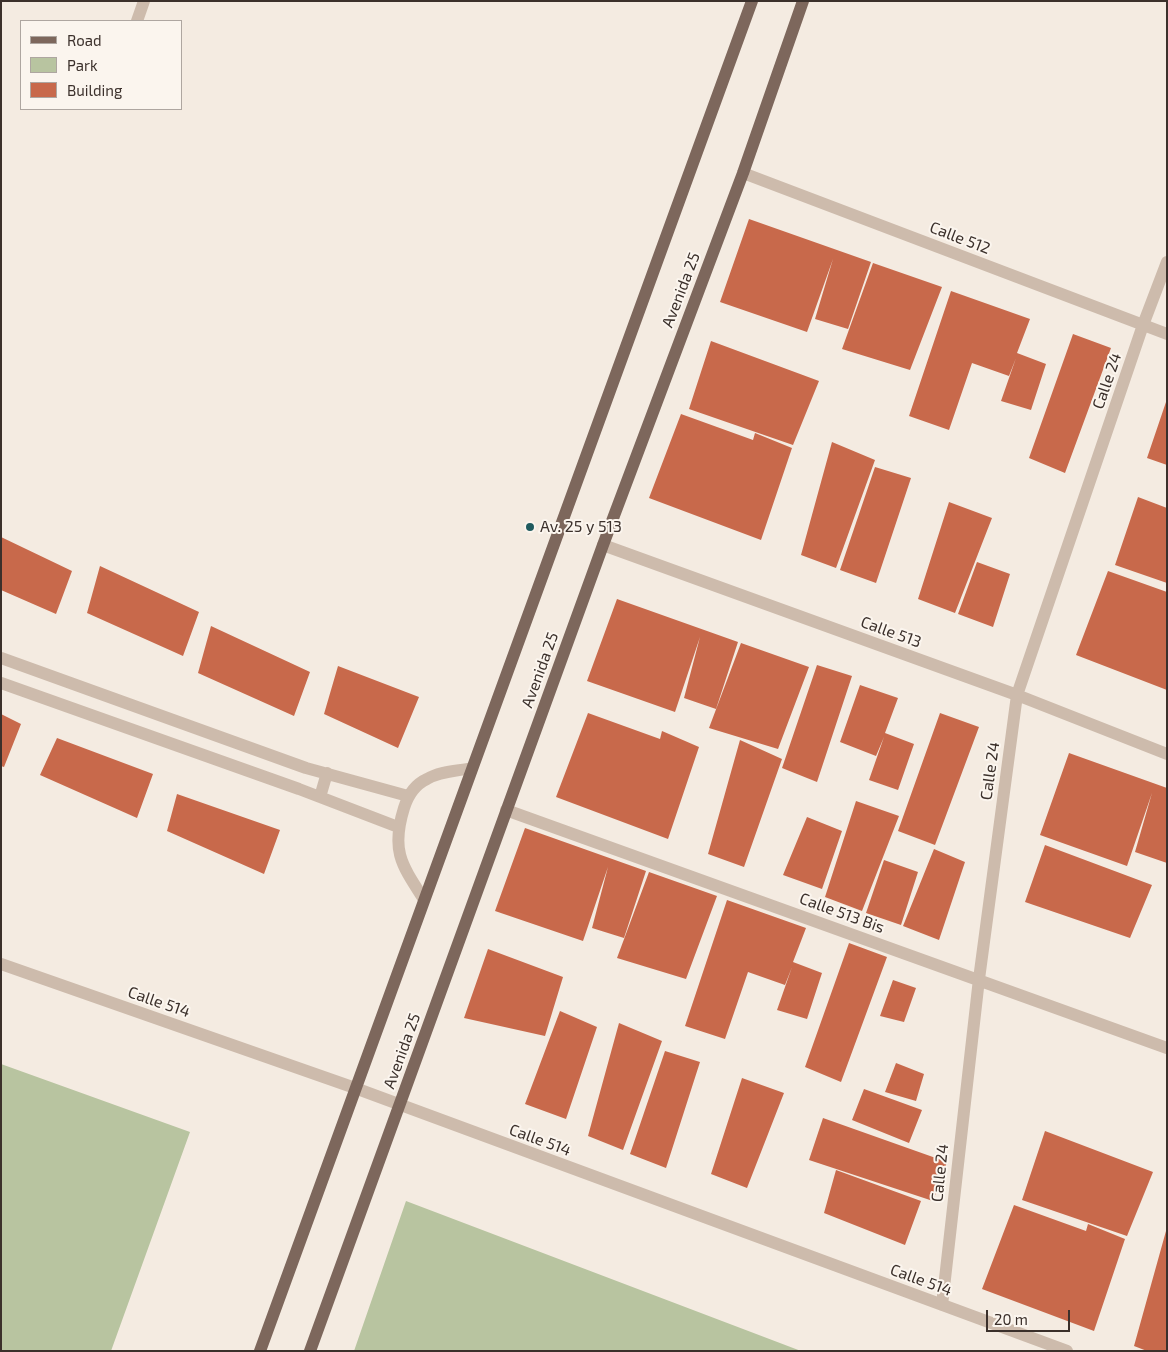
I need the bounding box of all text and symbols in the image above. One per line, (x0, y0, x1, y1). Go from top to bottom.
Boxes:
legend (20, 20, 182, 110)
text: Road (67, 31, 102, 49)
text: Park (67, 56, 98, 74)
text: Building (67, 81, 122, 99)
street label: Calle 512 (927, 218, 993, 258)
street label: Avenida 25 (658, 250, 704, 330)
street label: Calle 24 (1088, 350, 1126, 412)
place label: Av. 25 y 513 (540, 517, 622, 537)
marker: Av. 25 y 513 (524, 521, 536, 533)
street label: Calle 513 (858, 612, 924, 652)
street label: Avenida 25 (517, 630, 563, 710)
street label: Calle 24 (976, 741, 1004, 801)
street label: Calle 513 Bis (797, 889, 887, 937)
street label: Calle 514 (125, 982, 193, 1022)
street label: Avenida 25 (379, 1011, 425, 1091)
street label: Calle 514 (506, 1120, 574, 1160)
street label: Calle 24 (927, 1143, 953, 1203)
street label: Calle 514 (887, 1260, 955, 1300)
scale bar (988, 1300, 1072, 1332)
text: 20 m (994, 1310, 1028, 1328)

